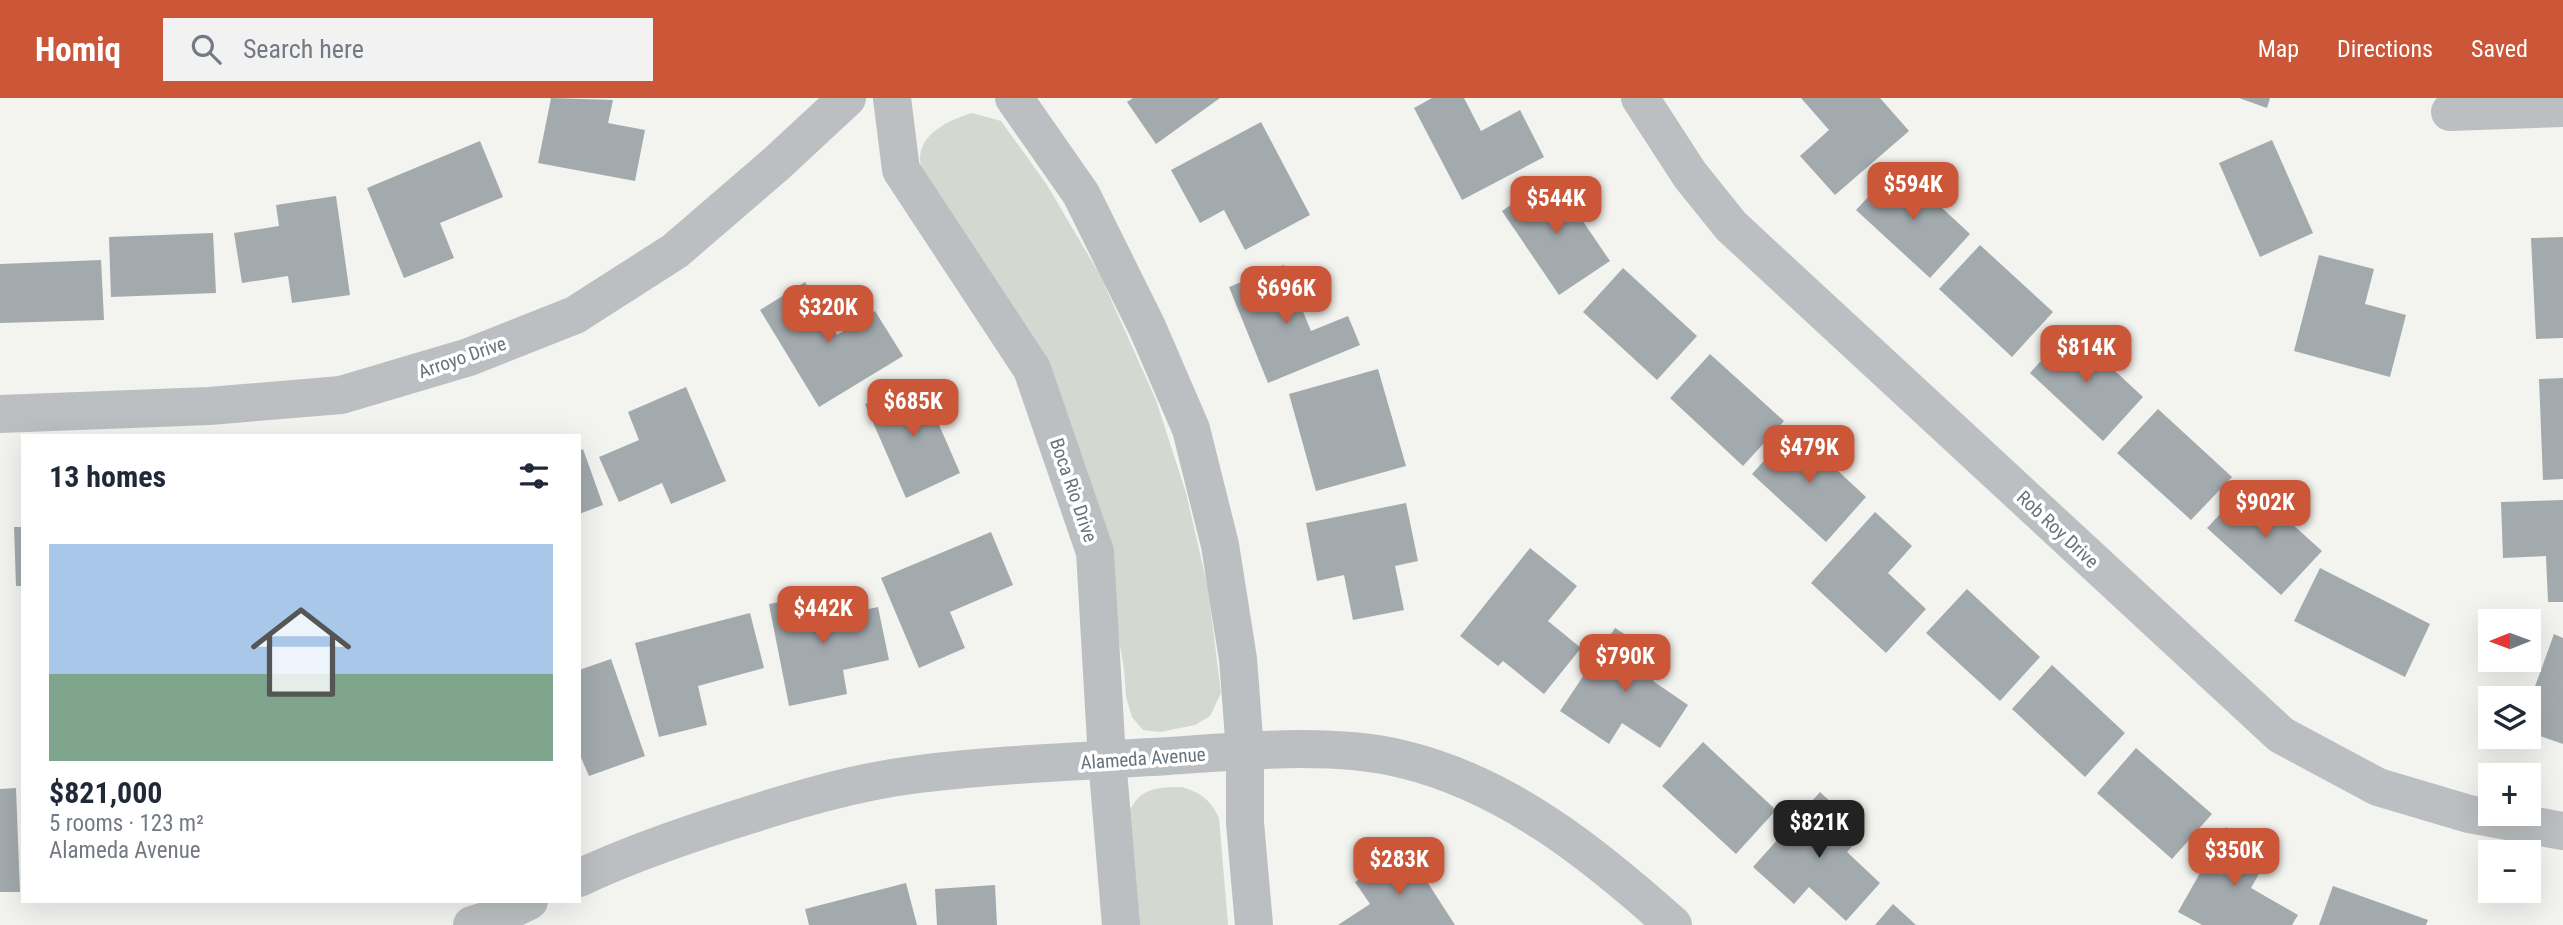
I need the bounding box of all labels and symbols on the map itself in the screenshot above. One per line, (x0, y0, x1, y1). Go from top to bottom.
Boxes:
pin: $594K (1864, 162, 1962, 222)
pin: $544K (1507, 176, 1605, 236)
pin: $696K (1237, 266, 1335, 326)
pin: $320K (779, 286, 877, 345)
pin: $814K (2037, 326, 2135, 385)
street label: Arroyo Drive (415, 332, 509, 383)
pin: $685K (864, 380, 962, 439)
pin: $479K (1760, 426, 1858, 485)
street label: Boca Rio Drive (1045, 435, 1102, 545)
pin: $902K (2216, 480, 2314, 540)
street label: Rob Roy Drive (2012, 486, 2103, 573)
pin: $442K (774, 587, 872, 646)
north arrow (2478, 609, 2541, 672)
pin: $790K (1576, 634, 1674, 694)
street label: Alameda Avenue (1080, 743, 1206, 774)
pin: $821K (1770, 800, 1868, 860)
pin: $350K (2185, 828, 2283, 888)
pin: $283K (1350, 838, 1448, 897)

